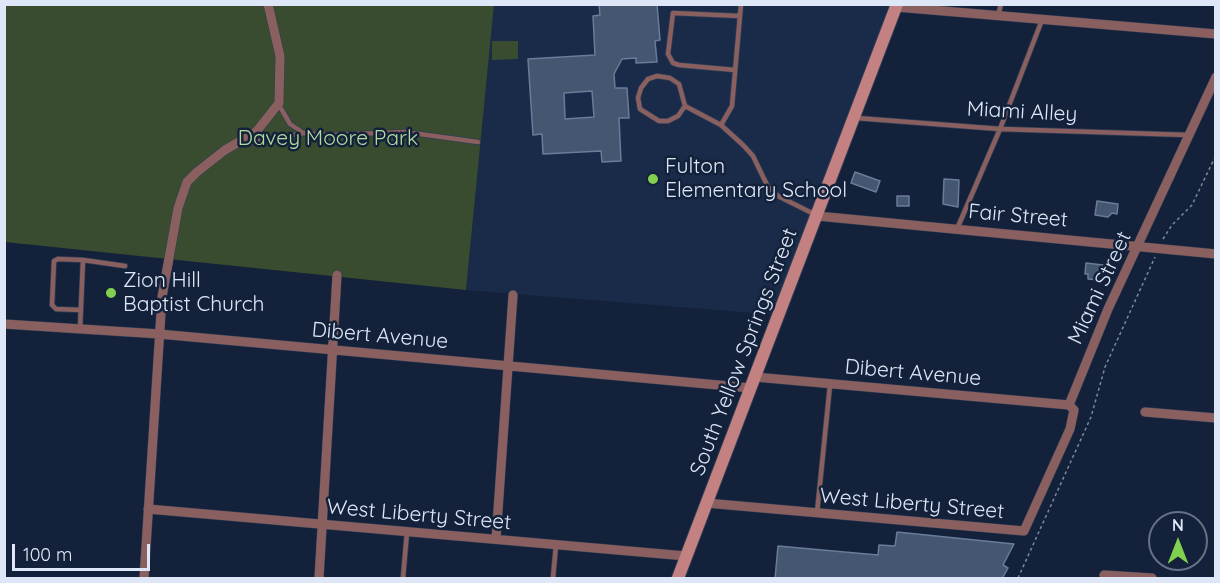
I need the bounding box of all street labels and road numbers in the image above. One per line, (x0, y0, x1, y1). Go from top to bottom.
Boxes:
street label: Miami Alley (966, 97, 1078, 127)
street label: Fair Street (967, 199, 1069, 233)
street label: South Yellow Springs Street (685, 225, 803, 479)
street label: Miami Street (1063, 228, 1137, 348)
street label: Dibert Avenue (311, 317, 449, 355)
street label: Dibert Avenue (844, 354, 982, 392)
street label: West Liberty Street (819, 483, 1005, 525)
street label: West Liberty Street (326, 494, 512, 536)

